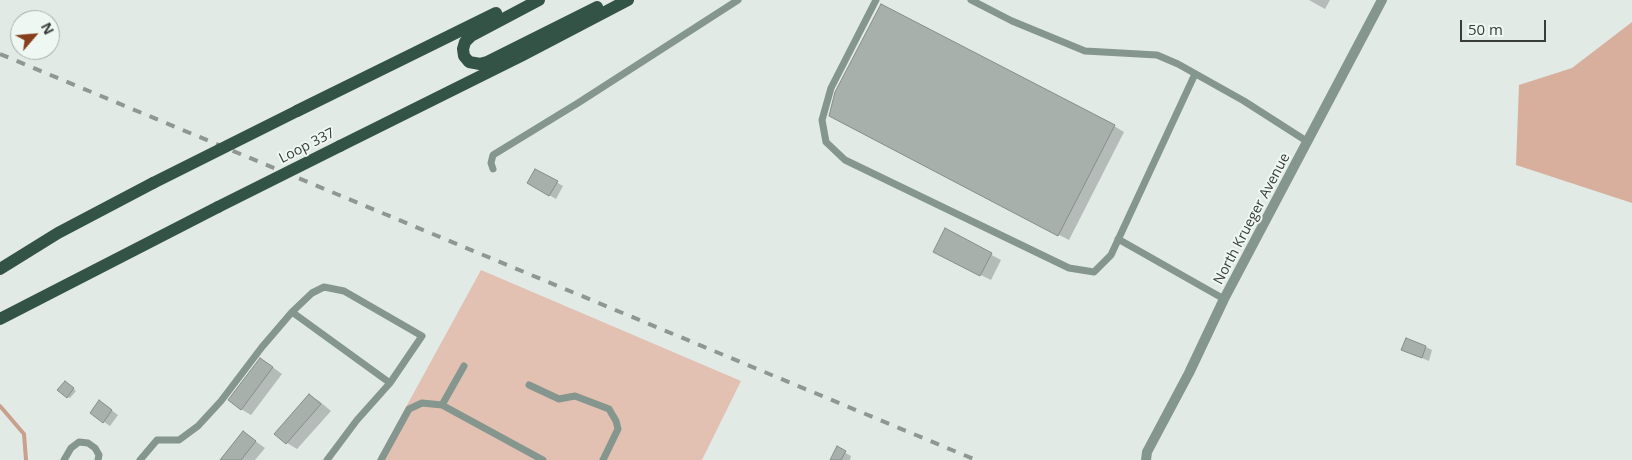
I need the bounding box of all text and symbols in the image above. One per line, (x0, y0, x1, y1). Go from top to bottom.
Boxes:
north arrow (10, 10, 60, 60)
scale bar (1462, 10, 1548, 42)
text: N (37, 19, 59, 38)
text: 50 m (1468, 19, 1503, 39)
street label: Loop 337 (276, 125, 338, 167)
street label: North Krueger Avenue (1210, 151, 1294, 287)

